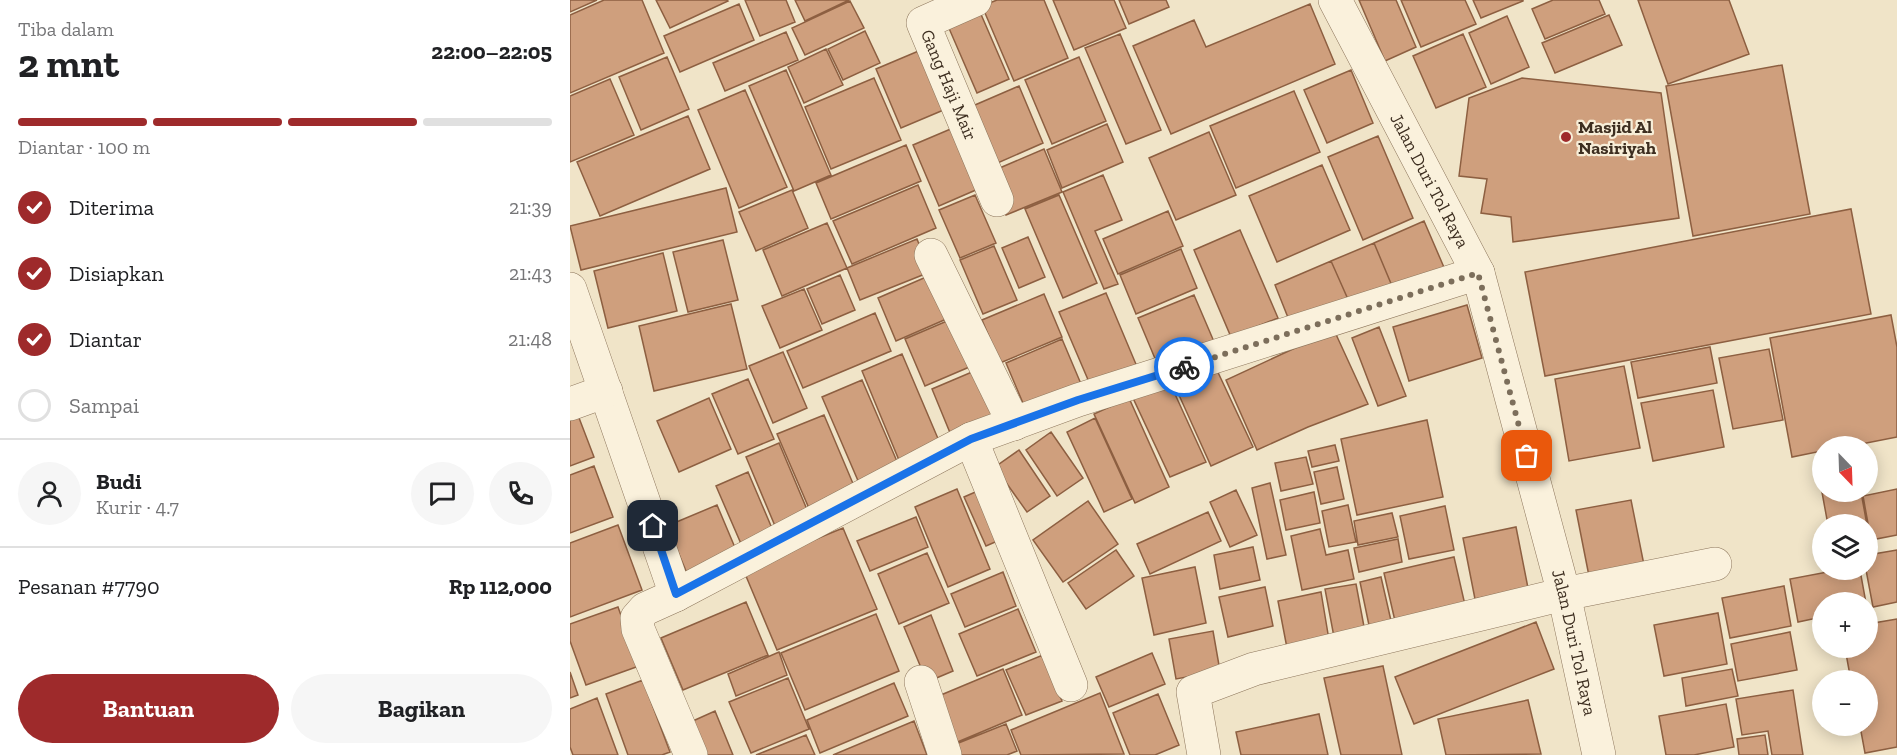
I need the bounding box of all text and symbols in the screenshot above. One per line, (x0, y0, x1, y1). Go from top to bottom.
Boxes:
text: Tiba dalam (18, 17, 114, 41)
street label: Gang Haji Mair (916, 26, 982, 144)
text: 22:00–22:05 (431, 38, 552, 65)
text: 2 mnt (18, 40, 119, 87)
street label: Jalan Duri Tol Raya (1385, 110, 1474, 252)
place label: Masjid Al Nasiriyah (1578, 116, 1657, 159)
marker: Masjid Al Nasiriyah (1559, 130, 1573, 144)
text: Diantar · 100 m (18, 135, 150, 159)
icon: check (18, 191, 51, 224)
text: Diterima (69, 194, 154, 221)
text: 21:39 (509, 195, 552, 219)
icon: check (18, 257, 51, 290)
text: Disiapkan (69, 260, 164, 287)
text: 21:43 (509, 261, 552, 285)
icon: check (18, 323, 51, 356)
text: Diantar (69, 326, 142, 353)
text: 21:48 (508, 327, 552, 351)
courier (1154, 337, 1214, 397)
icon: bike (1168, 351, 1201, 384)
text: Sampai (69, 392, 139, 419)
pin (1501, 430, 1552, 481)
north arrow (1812, 436, 1878, 502)
map controls (1812, 436, 1878, 736)
icon: bag (1510, 439, 1543, 472)
button: person (18, 462, 81, 525)
button: chat (411, 462, 474, 525)
button: phone (489, 462, 552, 525)
text: Budi (96, 468, 142, 495)
text: Kurir · 4.7 (96, 495, 179, 519)
pin (627, 500, 678, 551)
icon: home (636, 509, 669, 542)
button: layers (1812, 514, 1878, 580)
street label: Jalan Duri Tol Raya (1547, 567, 1601, 718)
text: Pesanan #7790 (18, 573, 160, 600)
text: Rp 112,000 (449, 573, 552, 600)
button: + (1812, 592, 1878, 658)
button: − (1812, 670, 1878, 736)
button: Bantuan (18, 674, 279, 743)
button: Bagikan (291, 674, 552, 743)

